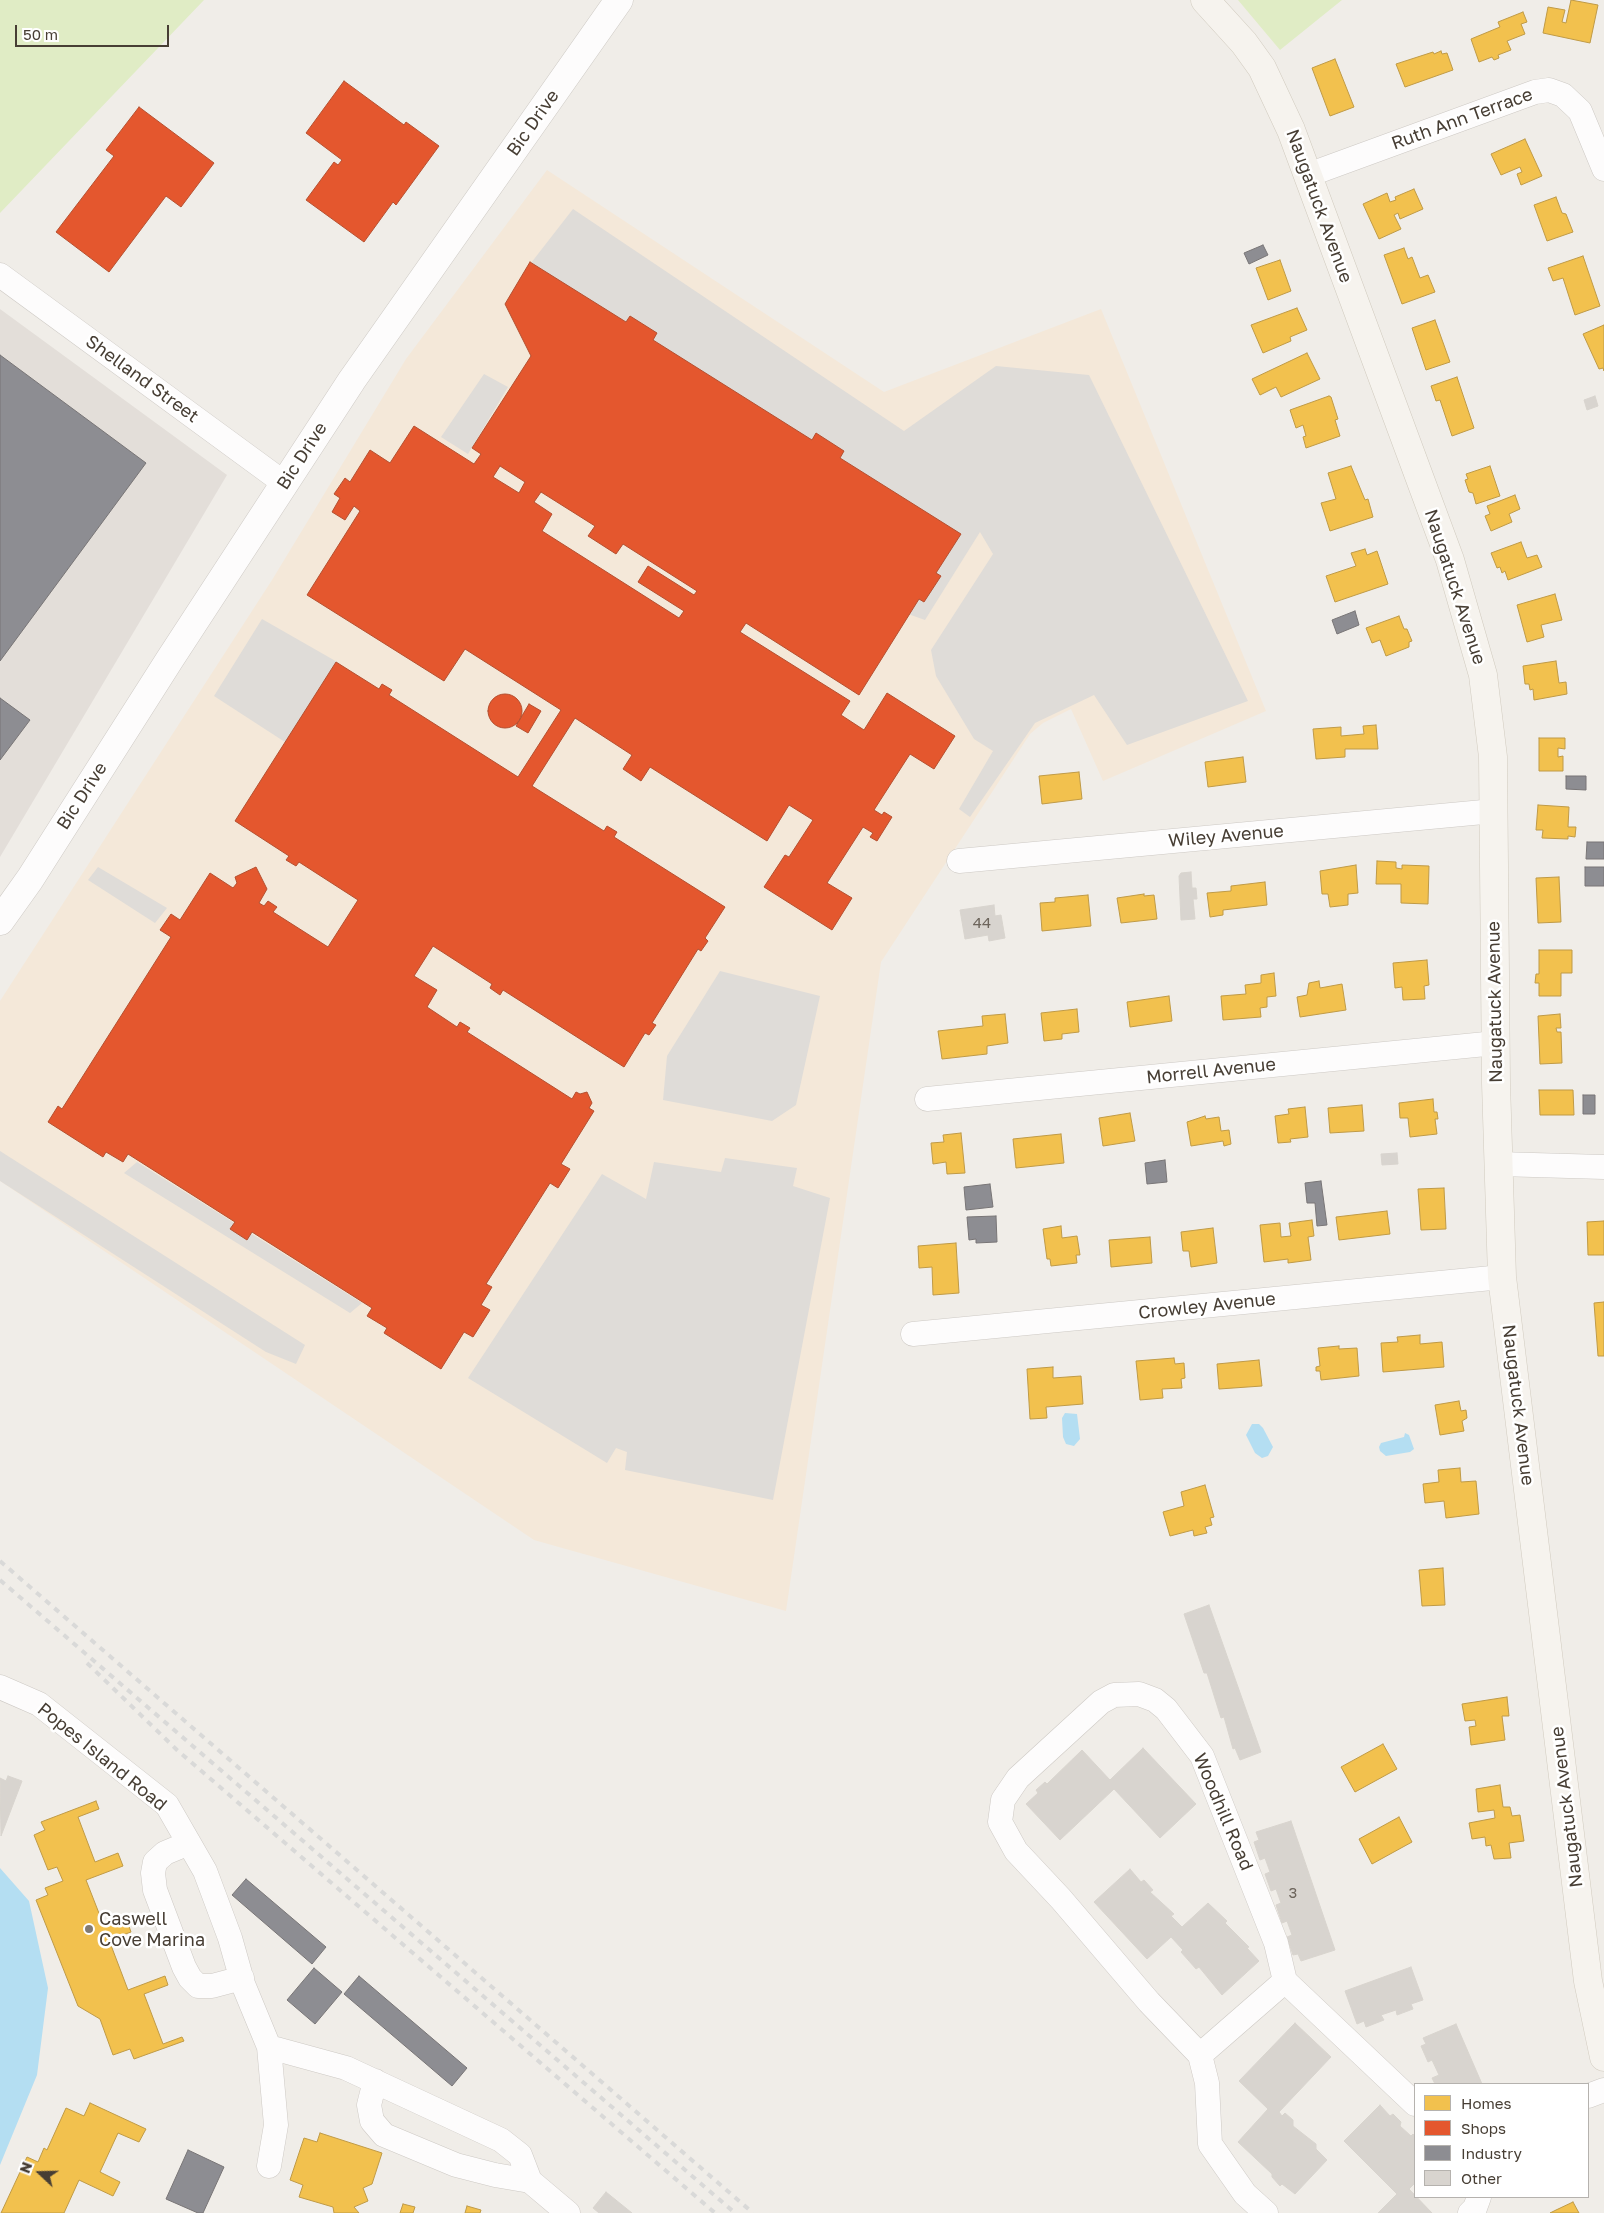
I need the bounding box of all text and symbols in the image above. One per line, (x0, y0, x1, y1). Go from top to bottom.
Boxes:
scale bar (18, 15, 171, 47)
text: 50 m (23, 25, 58, 43)
street label: Ruth Ann Terrace (1389, 83, 1535, 155)
street label: Bic Drive (502, 86, 564, 160)
street label: Naugatuck Avenue (1281, 126, 1357, 286)
street label: Shelland Street (81, 331, 203, 427)
street label: Bic Drive (272, 418, 332, 494)
street label: Naugatuck Avenue (1420, 507, 1490, 667)
street label: Bic Drive (52, 758, 112, 834)
street label: Wiley Avenue (1167, 820, 1285, 852)
house number: 44 (973, 914, 991, 932)
street label: Naugatuck Avenue (1483, 921, 1507, 1083)
street label: Morrell Avenue (1145, 1053, 1277, 1089)
street label: Crowley Avenue (1137, 1288, 1277, 1324)
street label: Naugatuck Avenue (1497, 1323, 1539, 1487)
street label: Popes Island Road (33, 1698, 171, 1816)
street label: Naugatuck Avenue (1546, 1725, 1588, 1889)
street label: Woodhill Road (1189, 1750, 1257, 1874)
house number: 3 (1289, 1884, 1297, 1902)
place label: Caswell Cove Marina (99, 1908, 205, 1950)
marker: Caswell Cove Marina (83, 1923, 95, 1935)
legend (1414, 2083, 1589, 2198)
text: Homes (1461, 2094, 1511, 2112)
text: Shops (1461, 2119, 1506, 2137)
text: Industry (1461, 2144, 1522, 2162)
north arrow (15, 2148, 65, 2198)
text: N (16, 2159, 35, 2175)
text: Other (1461, 2169, 1502, 2187)

